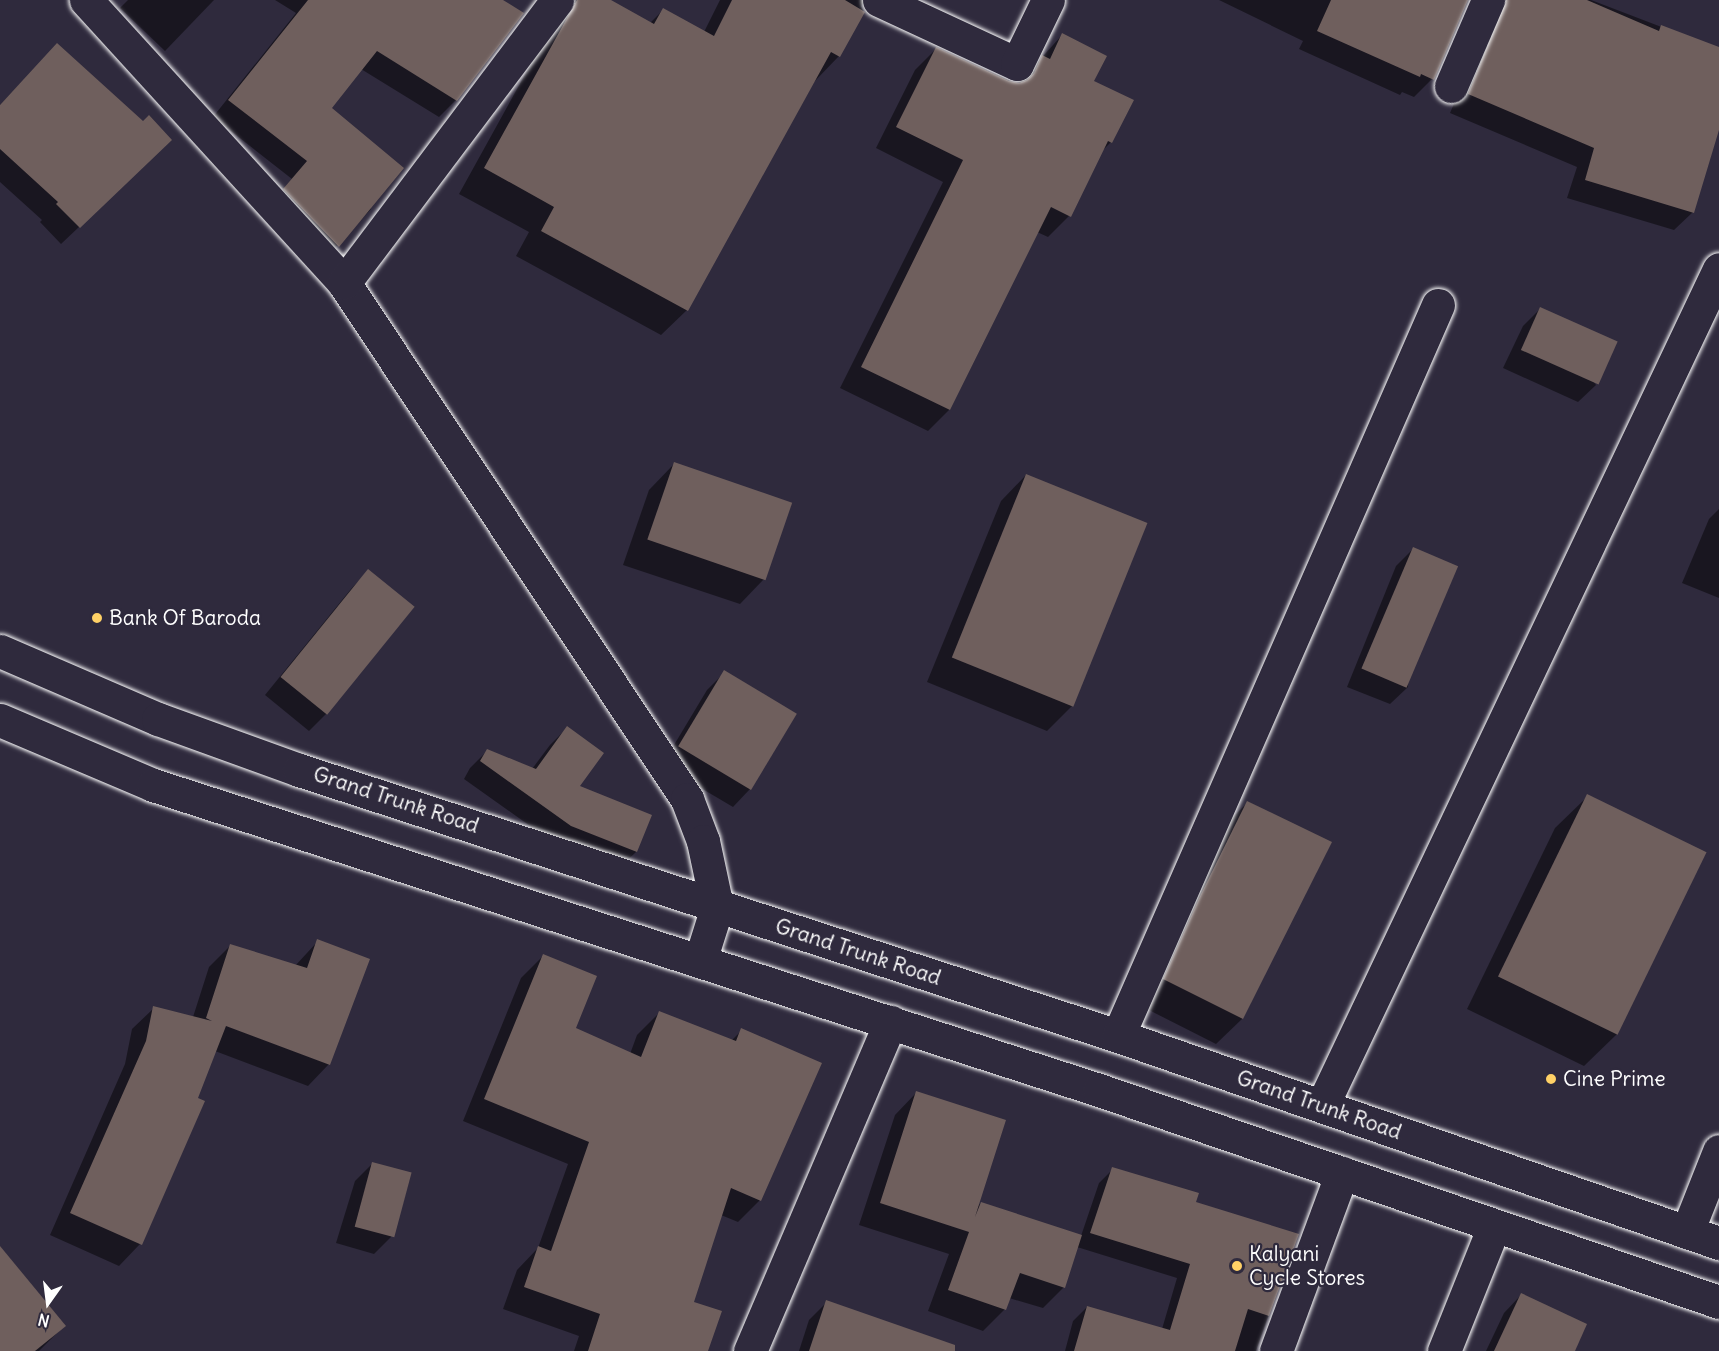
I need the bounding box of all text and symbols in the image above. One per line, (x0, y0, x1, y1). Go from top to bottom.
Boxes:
place label: Bank Of Baroda (109, 605, 261, 631)
marker: Bank Of Baroda (90, 611, 104, 625)
street label: Grand Trunk Road (310, 761, 482, 839)
street label: Grand Trunk Road (772, 913, 944, 991)
street label: Grand Trunk Road (1233, 1065, 1405, 1145)
place label: Cine Prime (1563, 1066, 1666, 1092)
marker: Cine Prime (1544, 1072, 1558, 1086)
place label: Kalyani Cycle Stores (1249, 1241, 1365, 1291)
marker: Kalyani Cycle Stores (1230, 1259, 1244, 1273)
north arrow (18, 1273, 78, 1333)
text: N (36, 1309, 51, 1332)

